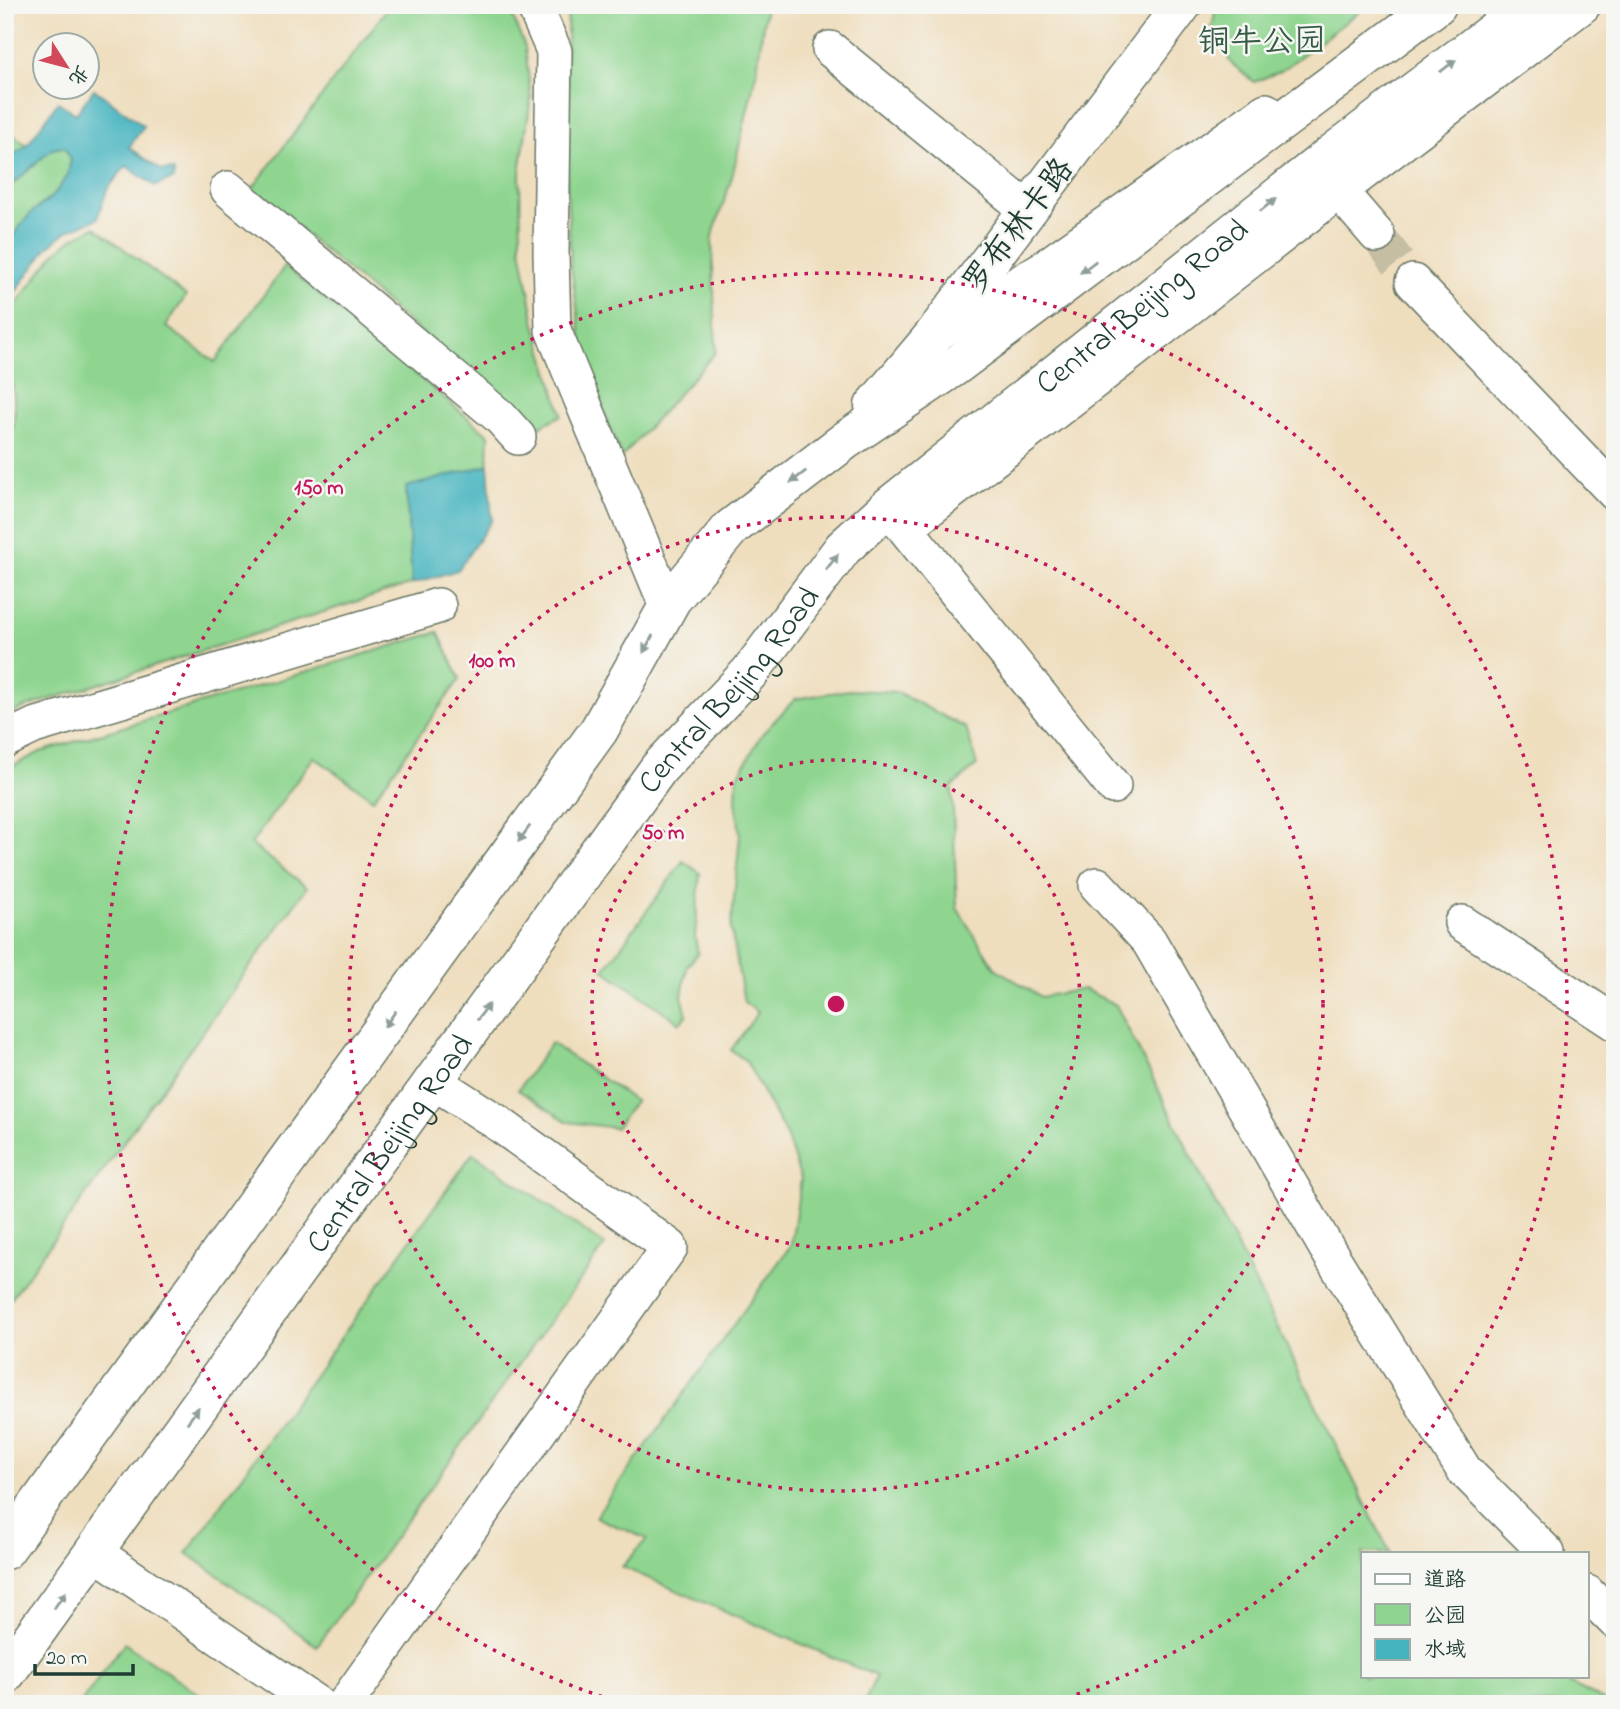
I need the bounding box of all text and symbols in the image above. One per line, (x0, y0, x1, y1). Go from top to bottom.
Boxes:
park label: 铜牛公园 (1198, 20, 1326, 67)
north arrow (32, 32, 102, 102)
text: 北 (61, 59, 94, 90)
one-way arrow (1439, 60, 1457, 74)
street label: 罗布林卡路 (953, 149, 1087, 305)
one-way arrow (1258, 197, 1276, 212)
street label: Central Beijing Road (1027, 209, 1260, 408)
one-way arrow (1080, 259, 1098, 274)
one-way arrow (789, 469, 807, 484)
text: 150 m (294, 474, 344, 504)
one-way arrow (825, 553, 839, 571)
street label: Central Beijing Road (628, 578, 833, 805)
one-way arrow (642, 634, 654, 654)
text: 100 m (469, 647, 515, 677)
text: 50 m (642, 819, 684, 849)
one-way arrow (517, 825, 531, 843)
centre of rings (824, 992, 848, 1016)
one-way arrow (476, 1003, 490, 1021)
one-way arrow (383, 1010, 397, 1028)
street label: Central Beijing Road (296, 1025, 487, 1264)
one-way arrow (185, 1406, 199, 1424)
legend (1361, 1552, 1588, 1678)
text: 道路 (1424, 1566, 1466, 1596)
one-way arrow (52, 1591, 66, 1609)
text: 公园 (1424, 1602, 1466, 1632)
scale bar (35, 1632, 133, 1676)
text: 水域 (1424, 1636, 1466, 1666)
text: 20 m (46, 1644, 87, 1674)

